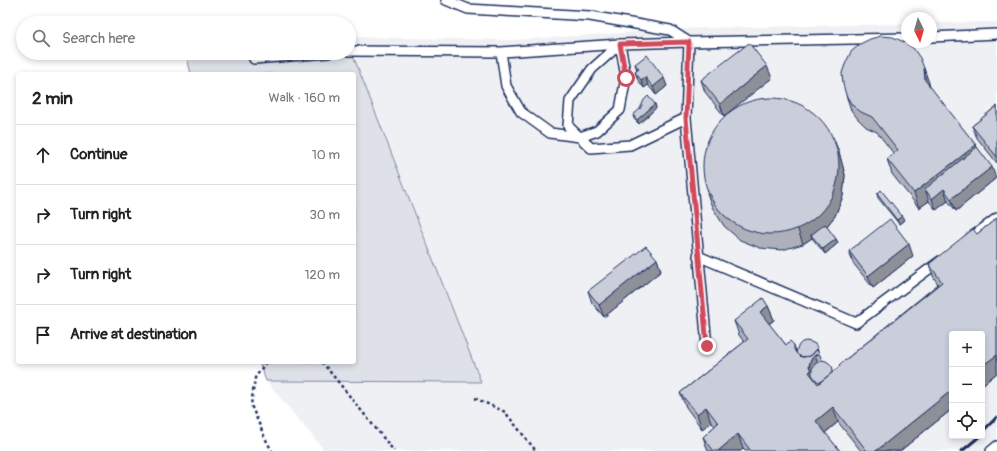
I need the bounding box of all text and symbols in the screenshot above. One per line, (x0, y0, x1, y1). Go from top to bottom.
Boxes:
north arrow (901, 12, 937, 48)
search box (16, 16, 356, 60)
icon: search (30, 27, 52, 49)
text: Search here (62, 29, 135, 48)
route start (617, 69, 635, 87)
text: 2 min (32, 88, 73, 109)
text: Walk · 160 m (269, 90, 340, 106)
icon: ahead (32, 144, 54, 166)
text: Continue (70, 145, 128, 164)
text: 10 m (312, 147, 340, 163)
icon: right (32, 204, 54, 226)
text: Turn right (70, 205, 131, 224)
text: 30 m (310, 207, 340, 223)
icon: right (32, 264, 54, 286)
text: Turn right (70, 265, 131, 284)
text: 120 m (304, 267, 340, 283)
icon: arrive (32, 324, 54, 346)
text: Arrive at destination (70, 325, 197, 344)
map controls (949, 331, 985, 439)
button: + (949, 331, 985, 367)
route end (698, 337, 716, 355)
button: − (949, 367, 985, 403)
button: locate (949, 403, 985, 439)

